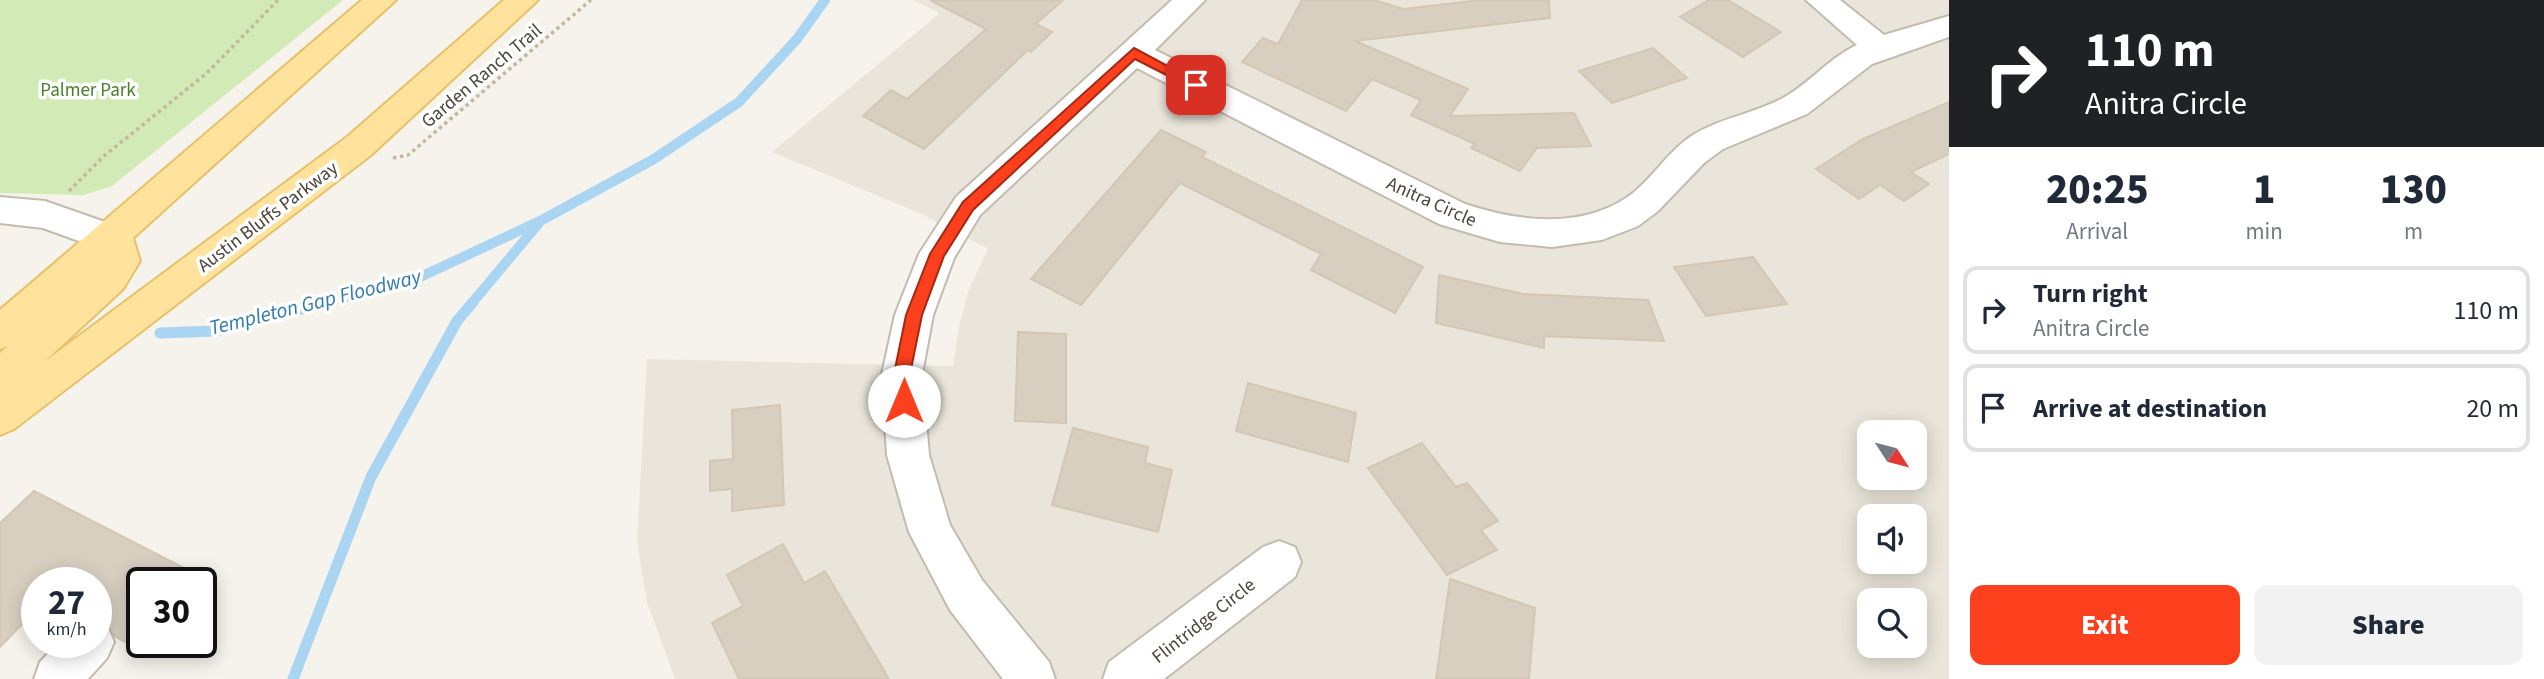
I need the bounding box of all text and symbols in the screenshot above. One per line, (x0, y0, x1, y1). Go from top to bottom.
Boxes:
text: 110 m (2085, 16, 2214, 86)
street label: Garden Ranch Trail (416, 18, 548, 135)
icon: right (1970, 28, 2061, 119)
pin (1166, 55, 1226, 115)
icon: arrive (1177, 66, 1215, 104)
park label: Palmer Park (40, 77, 136, 104)
text: Anitra Circle (2085, 81, 2247, 127)
street label: Austin Bluffs Parkway (192, 155, 344, 279)
text: 20:25 (2046, 160, 2149, 220)
text: 1 (2253, 160, 2275, 220)
text: 130 (2380, 160, 2447, 220)
street label: Anitra Circle (1382, 170, 1481, 234)
text: Arrival (2066, 215, 2128, 248)
text: min (2246, 215, 2283, 248)
text: m (2404, 215, 2423, 248)
water label: Templeton Gap Floodway (206, 261, 426, 343)
text: Turn right (2033, 275, 2148, 312)
icon: right (1974, 291, 2012, 329)
text: 110 m (2453, 292, 2519, 329)
text: Anitra Circle (2033, 312, 2149, 345)
position arrow (867, 364, 941, 438)
icon: arrive (1974, 389, 2012, 427)
text: Arrive at destination (2033, 390, 2267, 427)
text: 20 m (2466, 390, 2519, 427)
north arrow (1857, 420, 1927, 490)
map controls (1857, 420, 1927, 658)
button: sound (1857, 504, 1927, 574)
speed limit sign: 30 (126, 567, 217, 658)
street label: Flintridge Circle (1146, 572, 1261, 670)
text: 27 (48, 578, 85, 628)
button: Exit (1970, 585, 2240, 665)
button: Share (2254, 585, 2523, 665)
button: search (1857, 588, 1927, 658)
text: km/h (47, 617, 86, 642)

